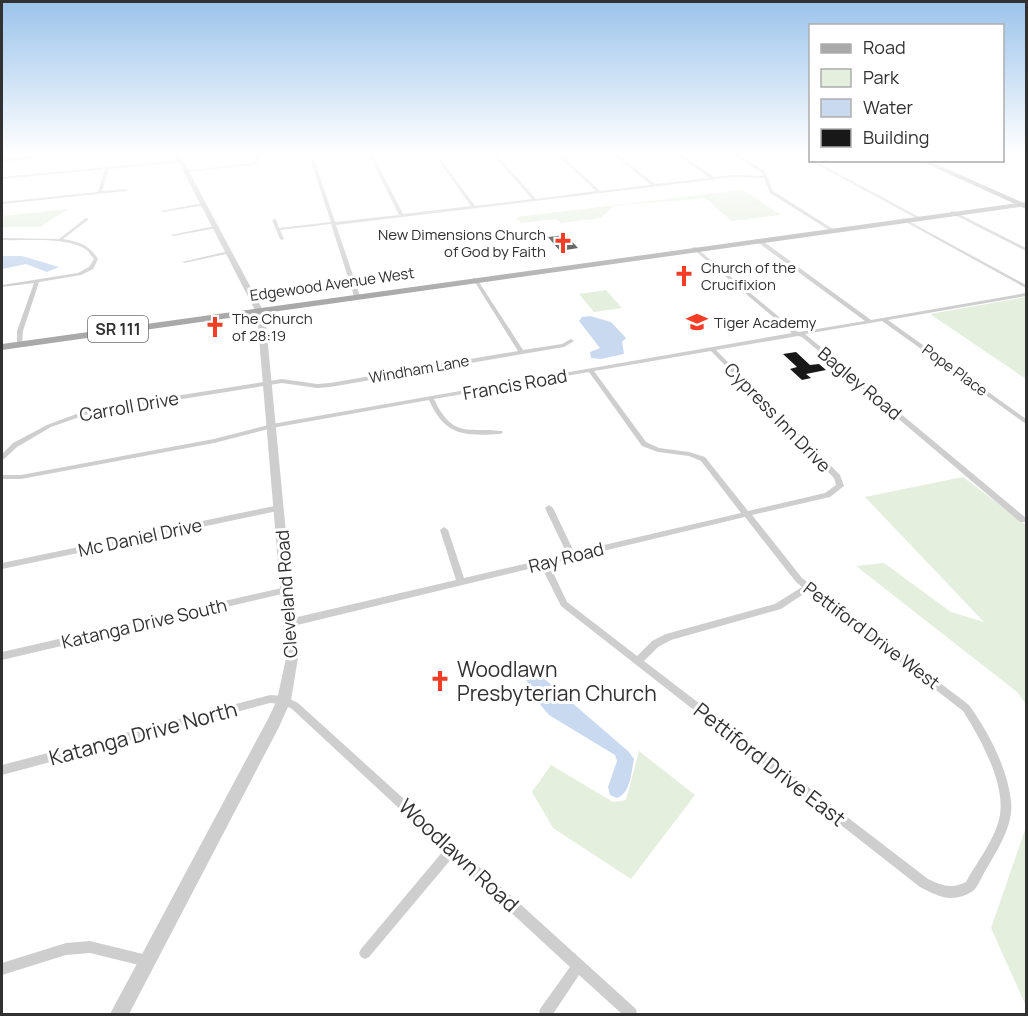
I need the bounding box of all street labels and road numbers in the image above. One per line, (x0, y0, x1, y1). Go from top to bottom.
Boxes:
street label: Edgewood Avenue West (248, 262, 416, 306)
road number: SR 111 (88, 316, 148, 342)
street label: Pope Place (918, 339, 992, 401)
street label: Bagley Road (813, 341, 907, 425)
street label: Windham Lane (367, 350, 471, 388)
street label: Cypress Inn Drive (719, 357, 837, 477)
street label: Francis Road (461, 363, 569, 405)
street label: Carroll Drive (77, 385, 181, 427)
street label: Mc Daniel Drive (76, 512, 204, 562)
street label: Cleveland Road (270, 529, 302, 659)
street label: Ray Road (526, 536, 606, 578)
street label: Pettiford Drive West (799, 576, 945, 694)
street label: Katanga Drive South (59, 592, 229, 654)
street label: Katanga Drive North (46, 694, 240, 772)
street label: Pettiford Drive East (688, 696, 852, 832)
street label: Woodlawn Road (393, 792, 525, 918)

